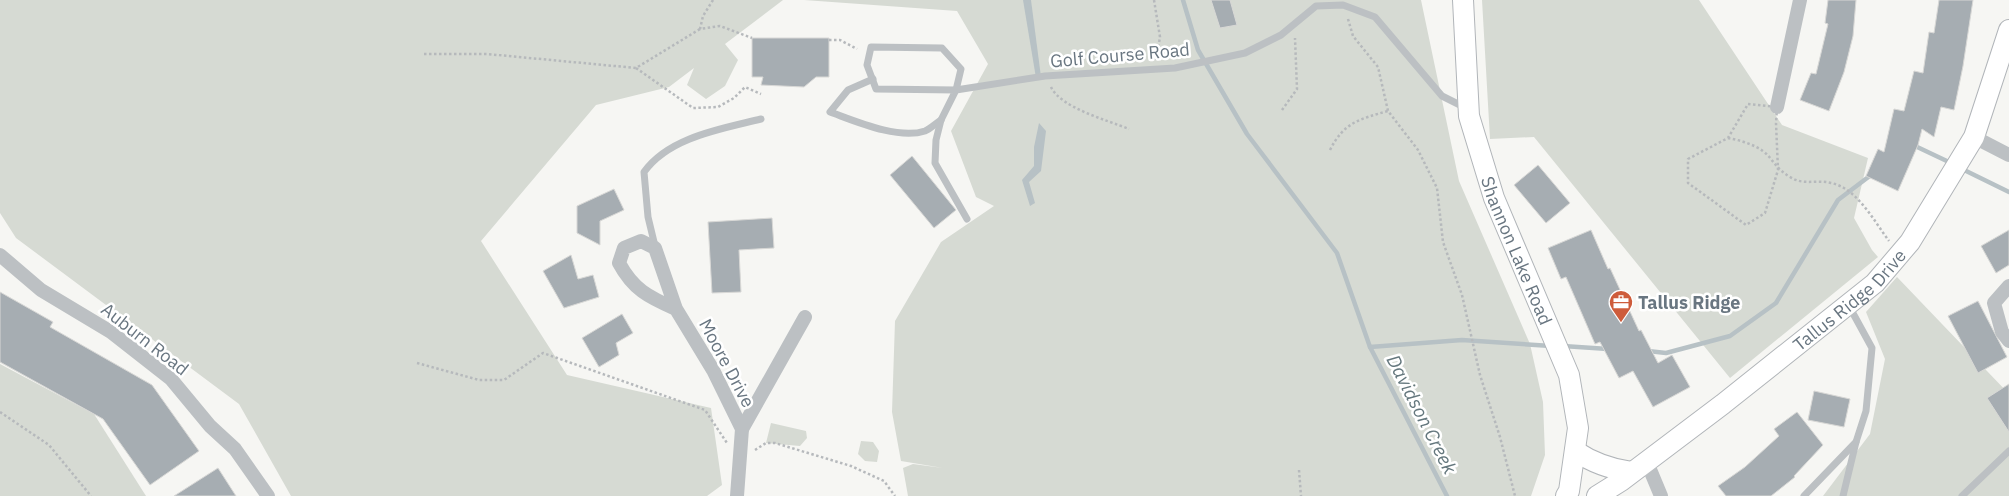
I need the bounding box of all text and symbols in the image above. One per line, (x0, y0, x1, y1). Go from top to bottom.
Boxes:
street label: Golf Course Road (1049, 37, 1191, 73)
street label: Shannon Lake Road (1477, 173, 1558, 328)
street label: Tallus Ridge Drive (1788, 244, 1911, 356)
office icon: Tallus Ridge (1608, 289, 1634, 323)
place label: Tallus Ridge (1638, 291, 1740, 314)
street label: Auburn Road (97, 298, 193, 380)
street label: Moore Drive (694, 315, 760, 411)
water label: Davidson Creek (1382, 350, 1463, 479)

